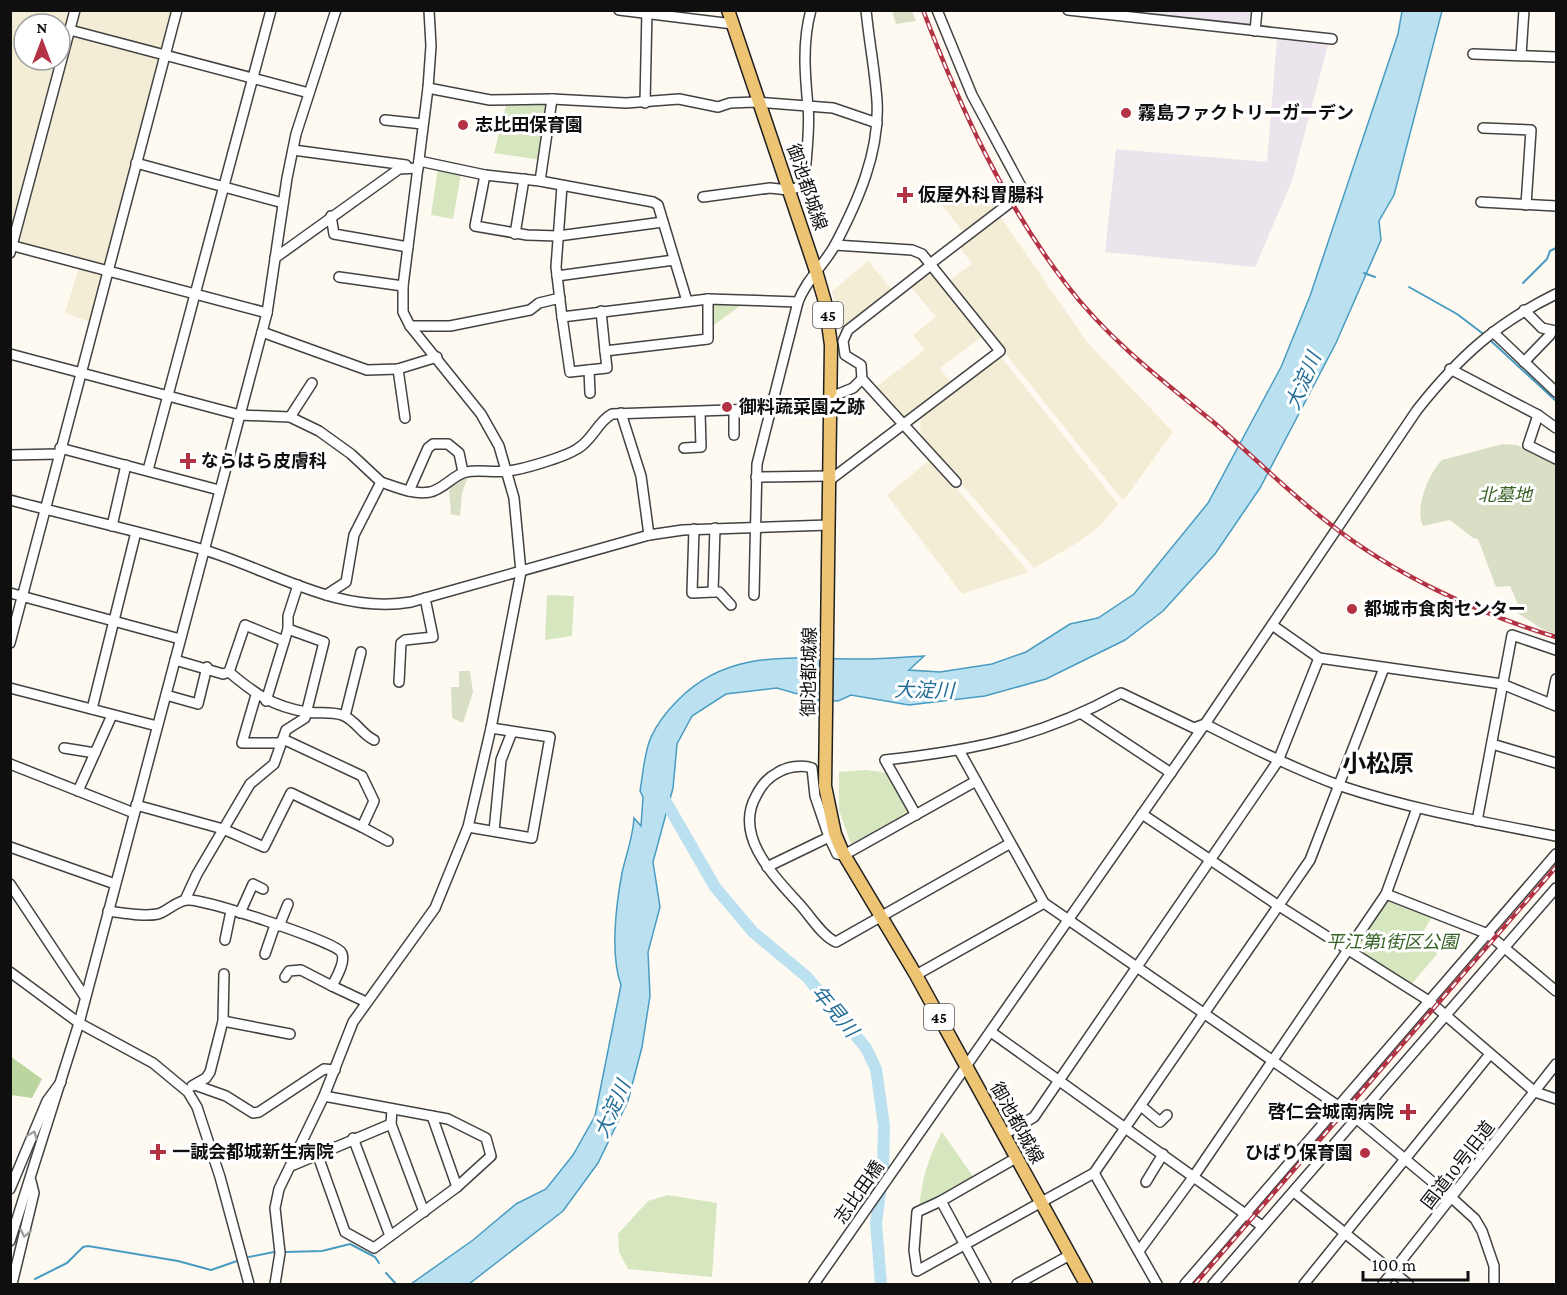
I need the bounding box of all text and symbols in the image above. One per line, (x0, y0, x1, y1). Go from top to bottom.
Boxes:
north arrow (12, 12, 72, 72)
text: N (37, 19, 48, 36)
place label: 霧島ファクトリーガーデン (1138, 103, 1354, 123)
marker: 霧島ファクトリーガーデン (1119, 106, 1133, 120)
place label: 志比田保育園 (475, 115, 583, 135)
marker: 志比田保育園 (456, 118, 470, 132)
street label: 御池都城線 (783, 141, 831, 233)
place label: 仮屋外科胃腸科 (918, 185, 1044, 205)
marker: 仮屋外科胃腸科 (896, 186, 914, 204)
road number: 45 (813, 302, 843, 328)
water label: 大淀川 (1281, 347, 1326, 413)
place label: 御料蔬菜園之跡 (738, 397, 865, 417)
marker: 御料蔬菜園之跡 (720, 400, 734, 414)
place label: ならはら皮膚科 (201, 451, 327, 471)
marker: ならはら皮膚科 (179, 452, 197, 470)
park label: 北墓地 (1478, 485, 1534, 505)
place label: 都城市食肉センター (1364, 599, 1526, 619)
marker: 都城市食肉センター (1345, 602, 1359, 616)
street label: 御池都城線 (798, 627, 820, 717)
water label: 大淀川 (894, 678, 956, 702)
district label: 小松原 (1342, 750, 1414, 777)
park label: 平江第1街区公園 (1326, 932, 1461, 952)
water label: 年見川 (807, 981, 864, 1043)
road number: 45 (924, 1004, 954, 1030)
water label: 大淀川 (590, 1075, 635, 1141)
street label: 御池都城線 (986, 1079, 1048, 1167)
place label: 啓仁会城南病院 (1268, 1102, 1394, 1122)
marker: 啓仁会城南病院 (1399, 1103, 1417, 1121)
street label: 国道10号旧道 (1417, 1117, 1499, 1213)
one-way arrow (26, 1130, 38, 1141)
place label: 一誠会都城新生病院 (172, 1142, 334, 1162)
marker: 一誠会都城新生病院 (149, 1143, 167, 1161)
place label: ひばり保育園 (1245, 1143, 1353, 1163)
marker: ひばり保育園 (1358, 1146, 1372, 1160)
street label: 志比田橋 (830, 1157, 888, 1227)
one-way arrow (19, 1228, 32, 1238)
scale bar (1363, 1244, 1468, 1282)
text: 100 m (1372, 1255, 1417, 1275)

